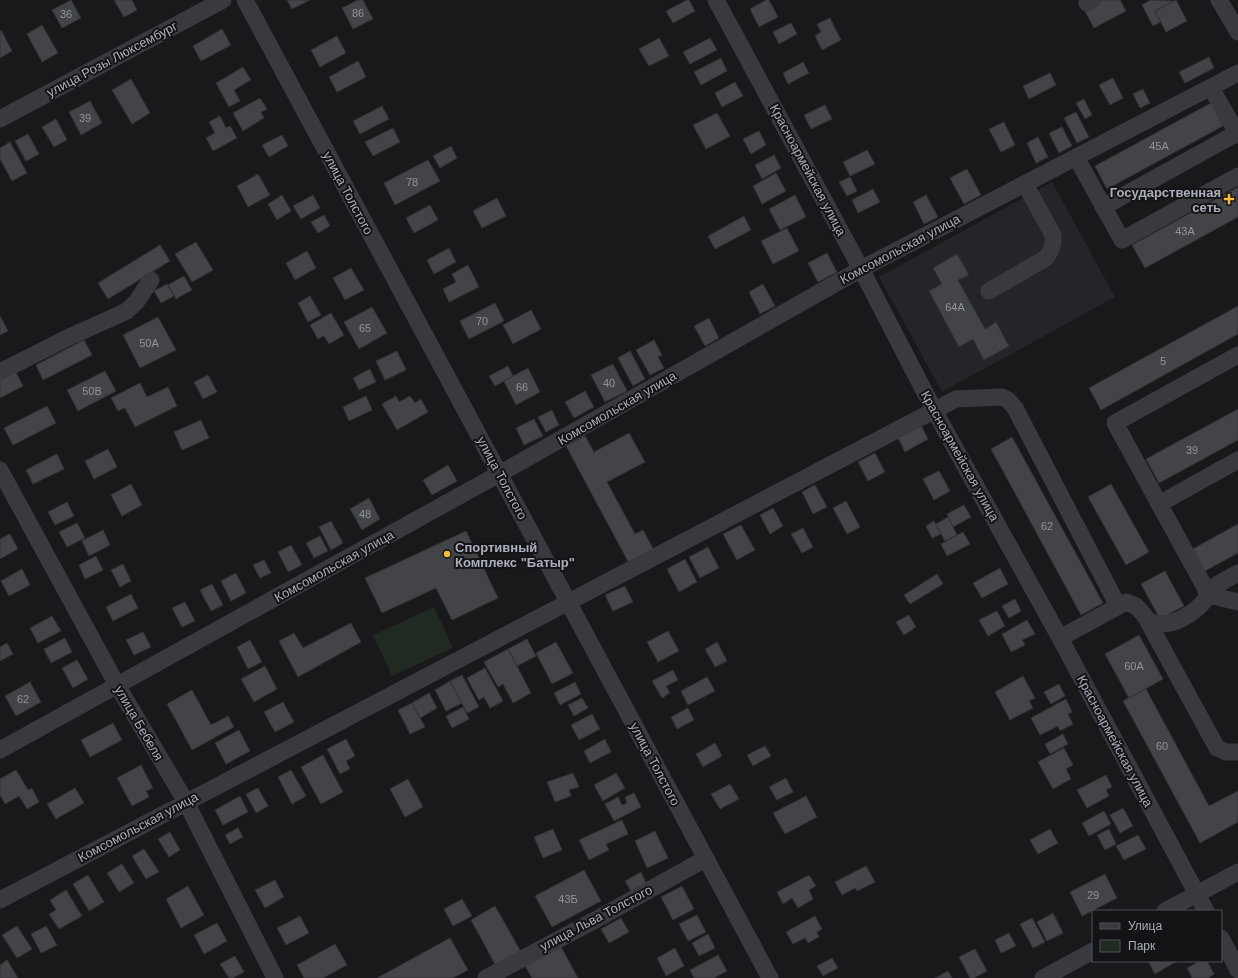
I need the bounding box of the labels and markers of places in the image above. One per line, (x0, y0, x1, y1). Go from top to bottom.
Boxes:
place label: Государственная сеть (1110, 185, 1221, 215)
marker: Государственная сеть (1224, 194, 1234, 204)
place label: Спортивный Комплекс "Батыр" (455, 540, 575, 570)
marker: Спортивный Комплекс "Батыр" (442, 549, 452, 559)

